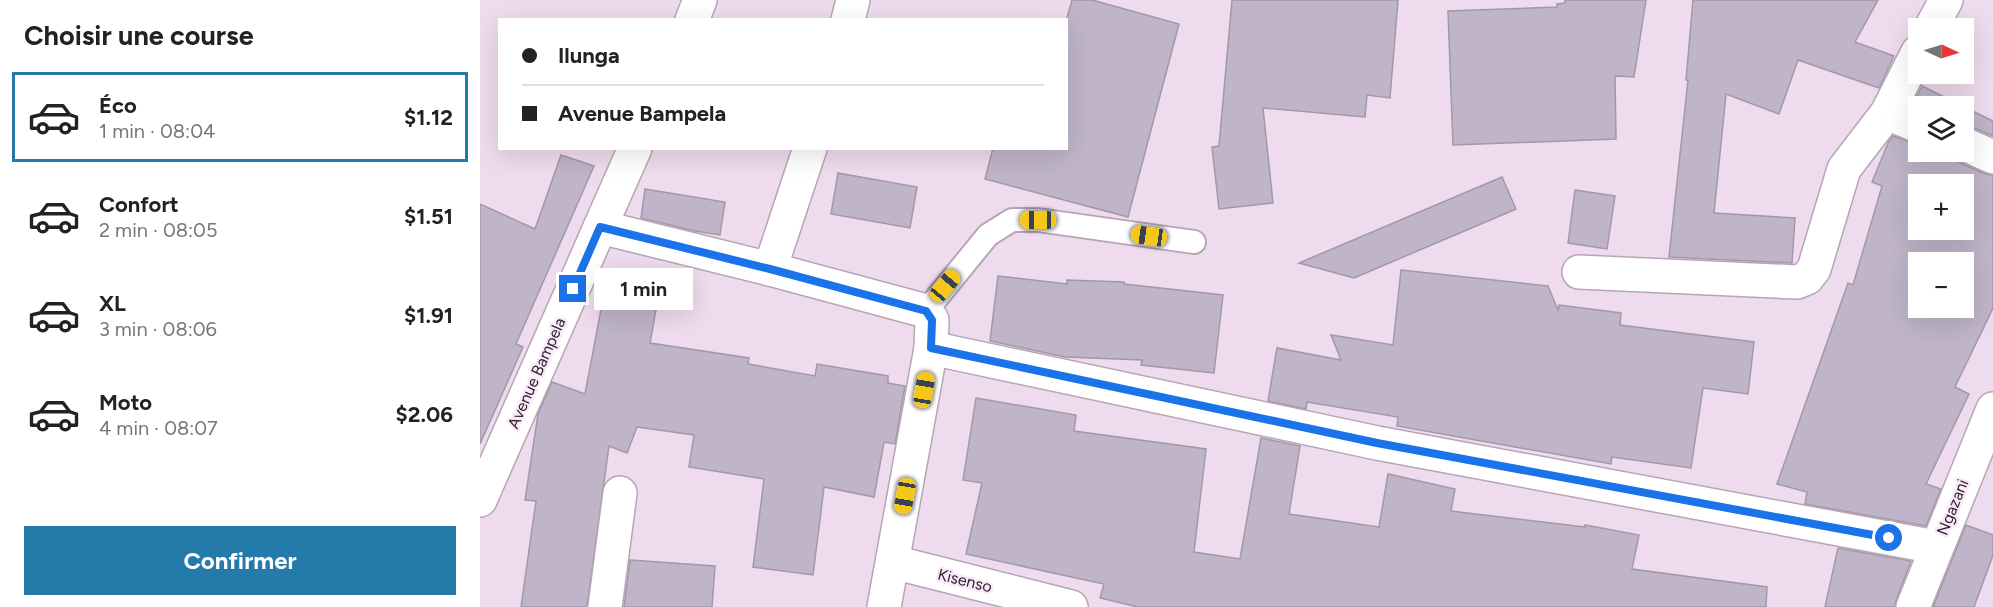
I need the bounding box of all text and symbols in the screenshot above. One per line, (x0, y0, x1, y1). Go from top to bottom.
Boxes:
north arrow (1908, 18, 1974, 84)
map controls (1908, 18, 1974, 318)
text: Choisir une course (24, 19, 254, 52)
text: Ilunga (558, 42, 620, 69)
icon: car (27, 90, 81, 144)
text: Éco (99, 92, 137, 119)
button: layers (1908, 96, 1974, 162)
text: Avenue Bampela (558, 100, 726, 127)
text: $1.12 (404, 104, 453, 131)
text: 1 min · 08:04 (99, 119, 215, 143)
button: + (1908, 174, 1974, 240)
icon: car (27, 189, 81, 243)
text: Confort (99, 191, 179, 218)
text: $1.51 (404, 203, 453, 230)
car (1020, 211, 1056, 229)
text: 2 min · 08:05 (99, 218, 217, 242)
car (1130, 225, 1168, 247)
button: − (1908, 252, 1974, 318)
car (927, 266, 963, 306)
callout: 1 min (594, 268, 693, 310)
route end (559, 275, 586, 302)
text: 1 min (620, 277, 667, 301)
icon: car (27, 288, 81, 342)
text: XL (99, 290, 126, 317)
text: $1.91 (404, 302, 453, 329)
street label: Avenue Bampela (503, 315, 569, 432)
text: 3 min · 08:06 (99, 317, 217, 341)
car (912, 371, 936, 409)
icon: car (27, 387, 81, 441)
text: Moto (99, 389, 152, 416)
text: $2.06 (396, 401, 453, 428)
text: 4 min · 08:07 (99, 416, 218, 440)
street label: Ngazani (1933, 476, 1972, 538)
car (893, 477, 917, 515)
route start (1875, 524, 1902, 551)
button: Confirmer (24, 526, 456, 595)
street label: Kisenso (936, 565, 994, 596)

